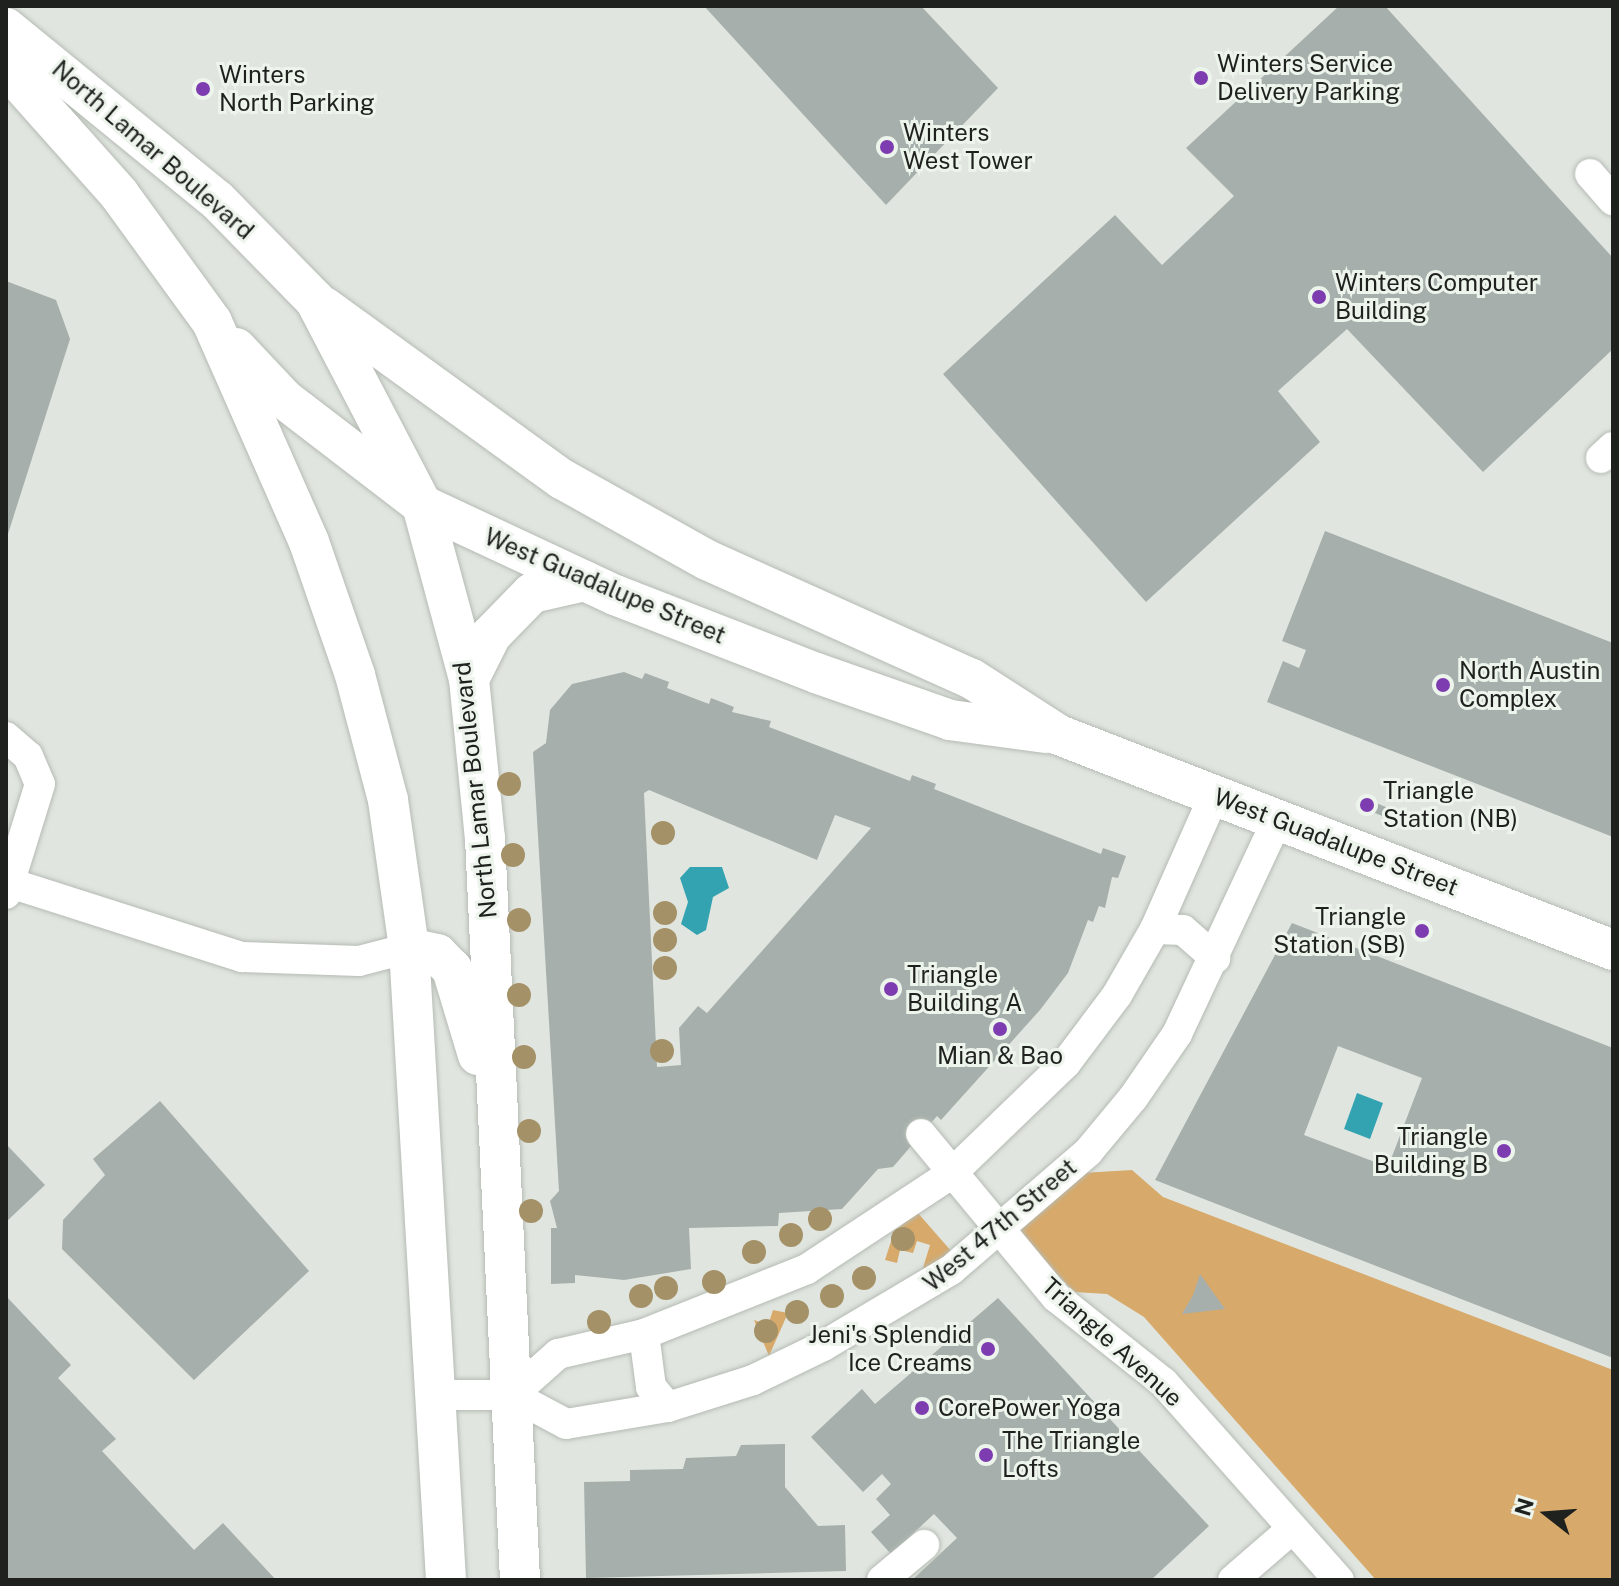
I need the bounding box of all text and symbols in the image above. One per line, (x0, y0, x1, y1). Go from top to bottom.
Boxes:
place label: Winters Service Delivery Parking (1217, 50, 1400, 106)
street label: North Lamar Boulevard (46, 55, 260, 245)
place label: Winters North Parking (219, 61, 375, 117)
marker: Winters Service Delivery Parking (1192, 69, 1210, 87)
marker: Winters North Parking (194, 80, 212, 98)
place label: Winters West Tower (903, 119, 1033, 175)
marker: Winters West Tower (878, 138, 896, 156)
place label: Winters Computer Building (1335, 269, 1538, 325)
marker: Winters Computer Building (1310, 288, 1328, 306)
street label: West Guadalupe Street (480, 522, 730, 650)
place label: North Austin Complex (1459, 657, 1600, 713)
street label: North Lamar Boulevard (447, 660, 503, 920)
marker: North Austin Complex (1434, 676, 1452, 694)
place label: Triangle Station (NB) (1383, 777, 1518, 833)
street label: West Guadalupe Street (1210, 782, 1462, 902)
marker: Triangle Station (NB) (1358, 796, 1376, 814)
place label: Triangle Station (SB) (1273, 903, 1406, 959)
marker: Triangle Station (SB) (1413, 922, 1431, 940)
place label: Triangle Building A (907, 961, 1022, 1017)
marker: Triangle Building A (882, 980, 900, 998)
marker: Mian & Bao (991, 1020, 1009, 1038)
place label: Mian & Bao (937, 1042, 1063, 1070)
place label: Triangle Building B (1374, 1123, 1488, 1179)
marker: Triangle Building B (1495, 1142, 1513, 1160)
street label: West 47th Street (918, 1153, 1082, 1297)
street label: Triangle Avenue (1036, 1271, 1188, 1413)
place label: Jeni's Splendid Ice Creams (808, 1321, 972, 1377)
marker: Jeni's Splendid Ice Creams (979, 1340, 997, 1358)
place label: CorePower Yoga (938, 1394, 1121, 1422)
marker: CorePower Yoga (913, 1399, 931, 1417)
place label: The Triangle Lofts (1002, 1427, 1141, 1483)
marker: The Triangle Lofts (977, 1446, 995, 1464)
north arrow (1507, 1474, 1587, 1554)
text: N (1509, 1495, 1539, 1519)

